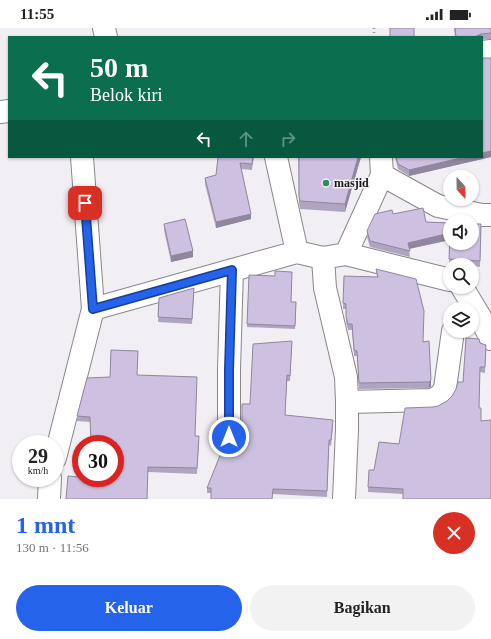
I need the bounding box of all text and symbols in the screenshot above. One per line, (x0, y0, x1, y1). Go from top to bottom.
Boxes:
text: 11:55 (20, 6, 54, 22)
icon: left (24, 52, 76, 104)
text: 50 m (90, 52, 148, 83)
text: Belok kiri (90, 85, 163, 105)
icon: left (193, 128, 215, 150)
icon: ahead (235, 128, 257, 150)
icon: right (277, 128, 299, 150)
north arrow (443, 170, 479, 206)
map controls (443, 170, 479, 338)
place label: masjid (334, 176, 369, 190)
marker: masjid (321, 178, 331, 188)
pin (68, 186, 102, 220)
icon: arrive (74, 192, 96, 214)
button: sound (443, 214, 479, 250)
button: search (443, 258, 479, 294)
button: layers (443, 302, 479, 338)
position arrow (208, 416, 250, 458)
speed limit sign: 30 (72, 435, 124, 487)
text: 29 (28, 445, 48, 467)
text: km/h (28, 465, 48, 476)
text: 1 mnt (16, 512, 75, 538)
button: close (433, 512, 475, 554)
text: 130 m · 11:56 (16, 540, 89, 555)
button: Keluar (16, 585, 242, 631)
button: Bagikan (250, 585, 475, 631)

